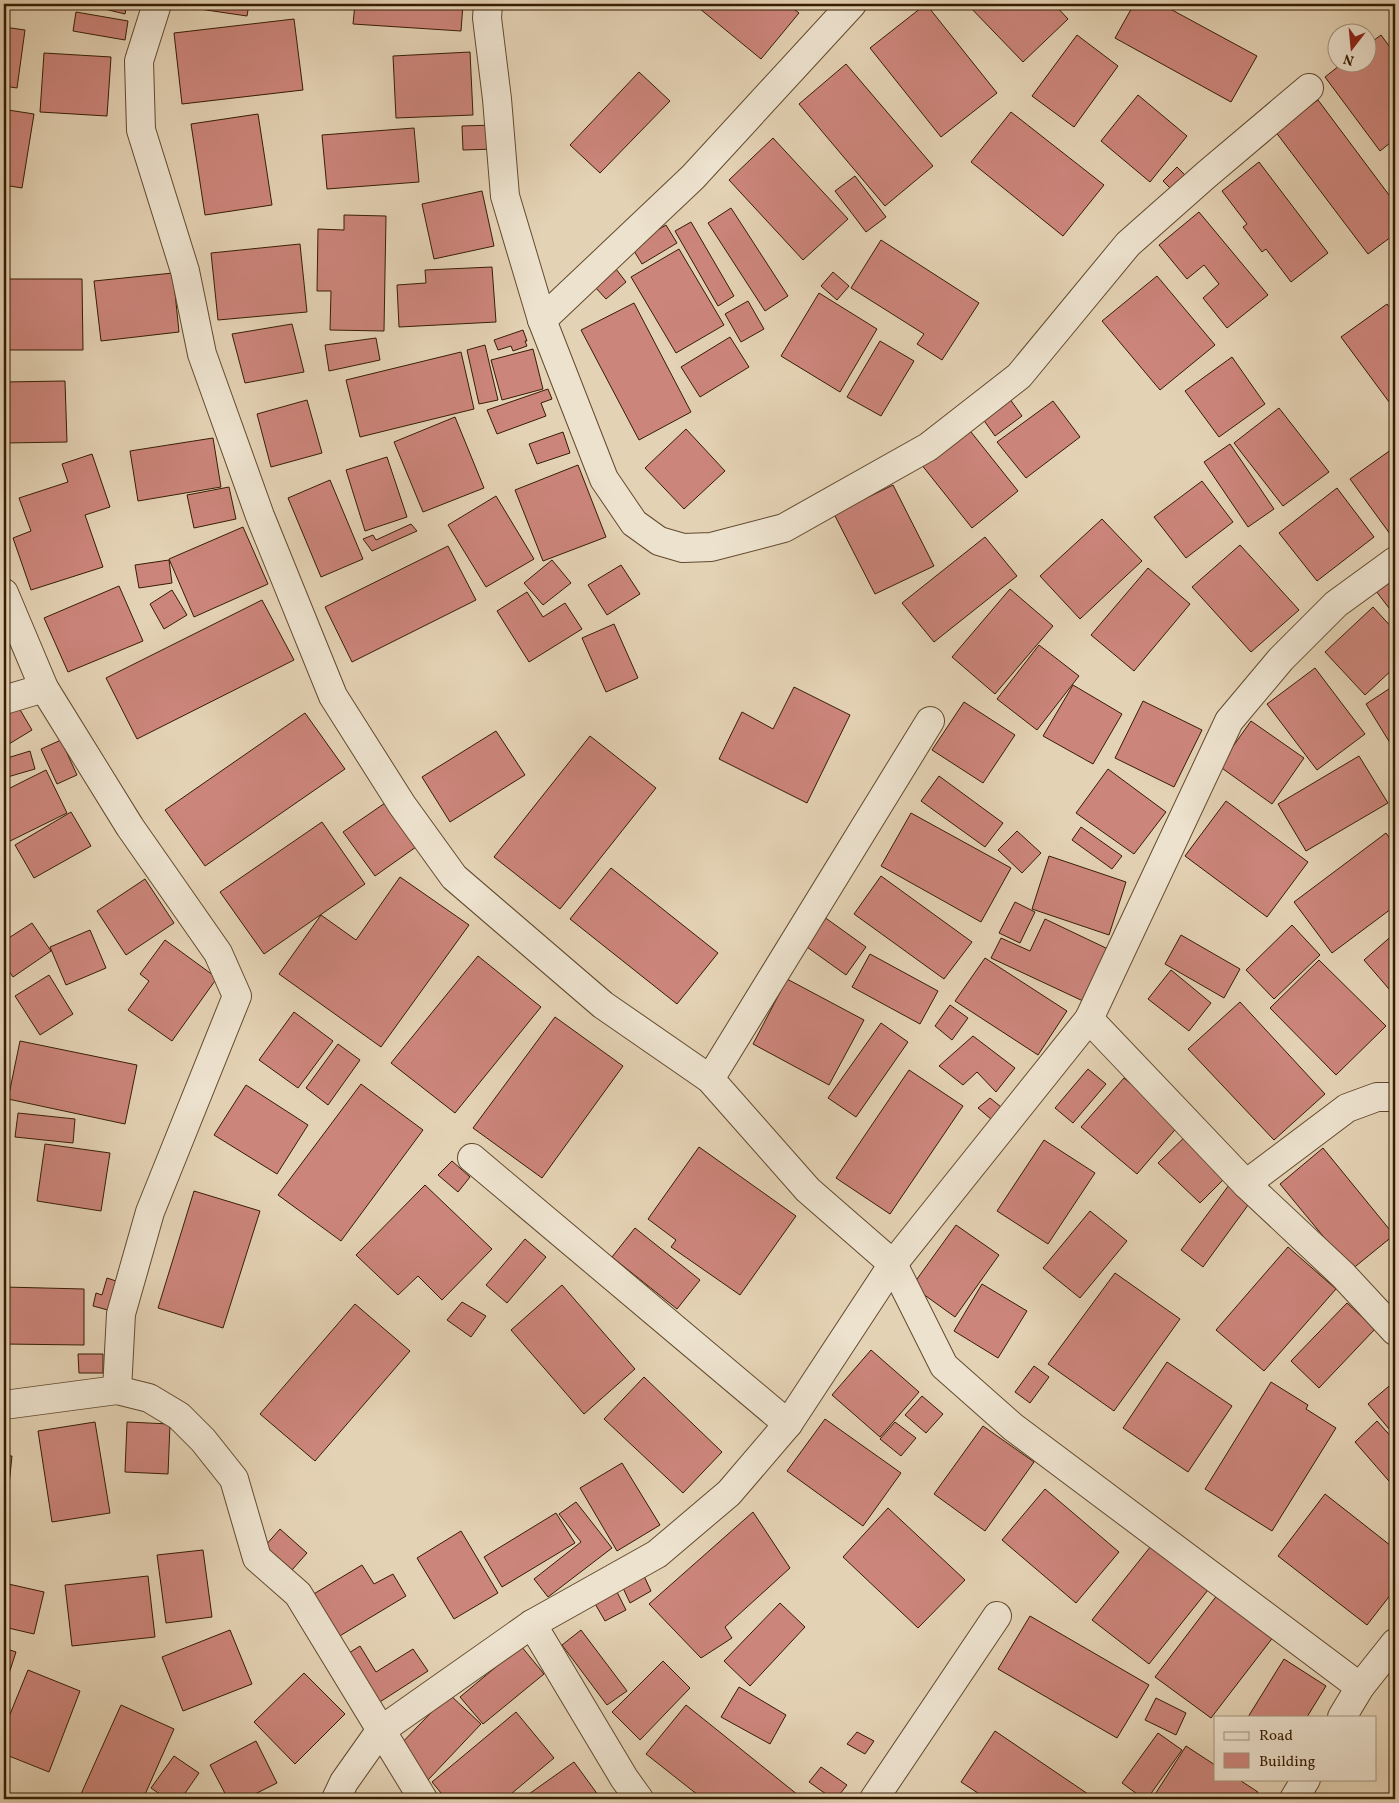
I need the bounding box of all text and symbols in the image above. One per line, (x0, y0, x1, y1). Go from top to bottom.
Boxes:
north arrow (1326, 22, 1376, 72)
text: N (1341, 49, 1356, 70)
legend (1214, 1716, 1376, 1780)
text: Road (1259, 1726, 1293, 1747)
text: Building (1259, 1752, 1316, 1773)

